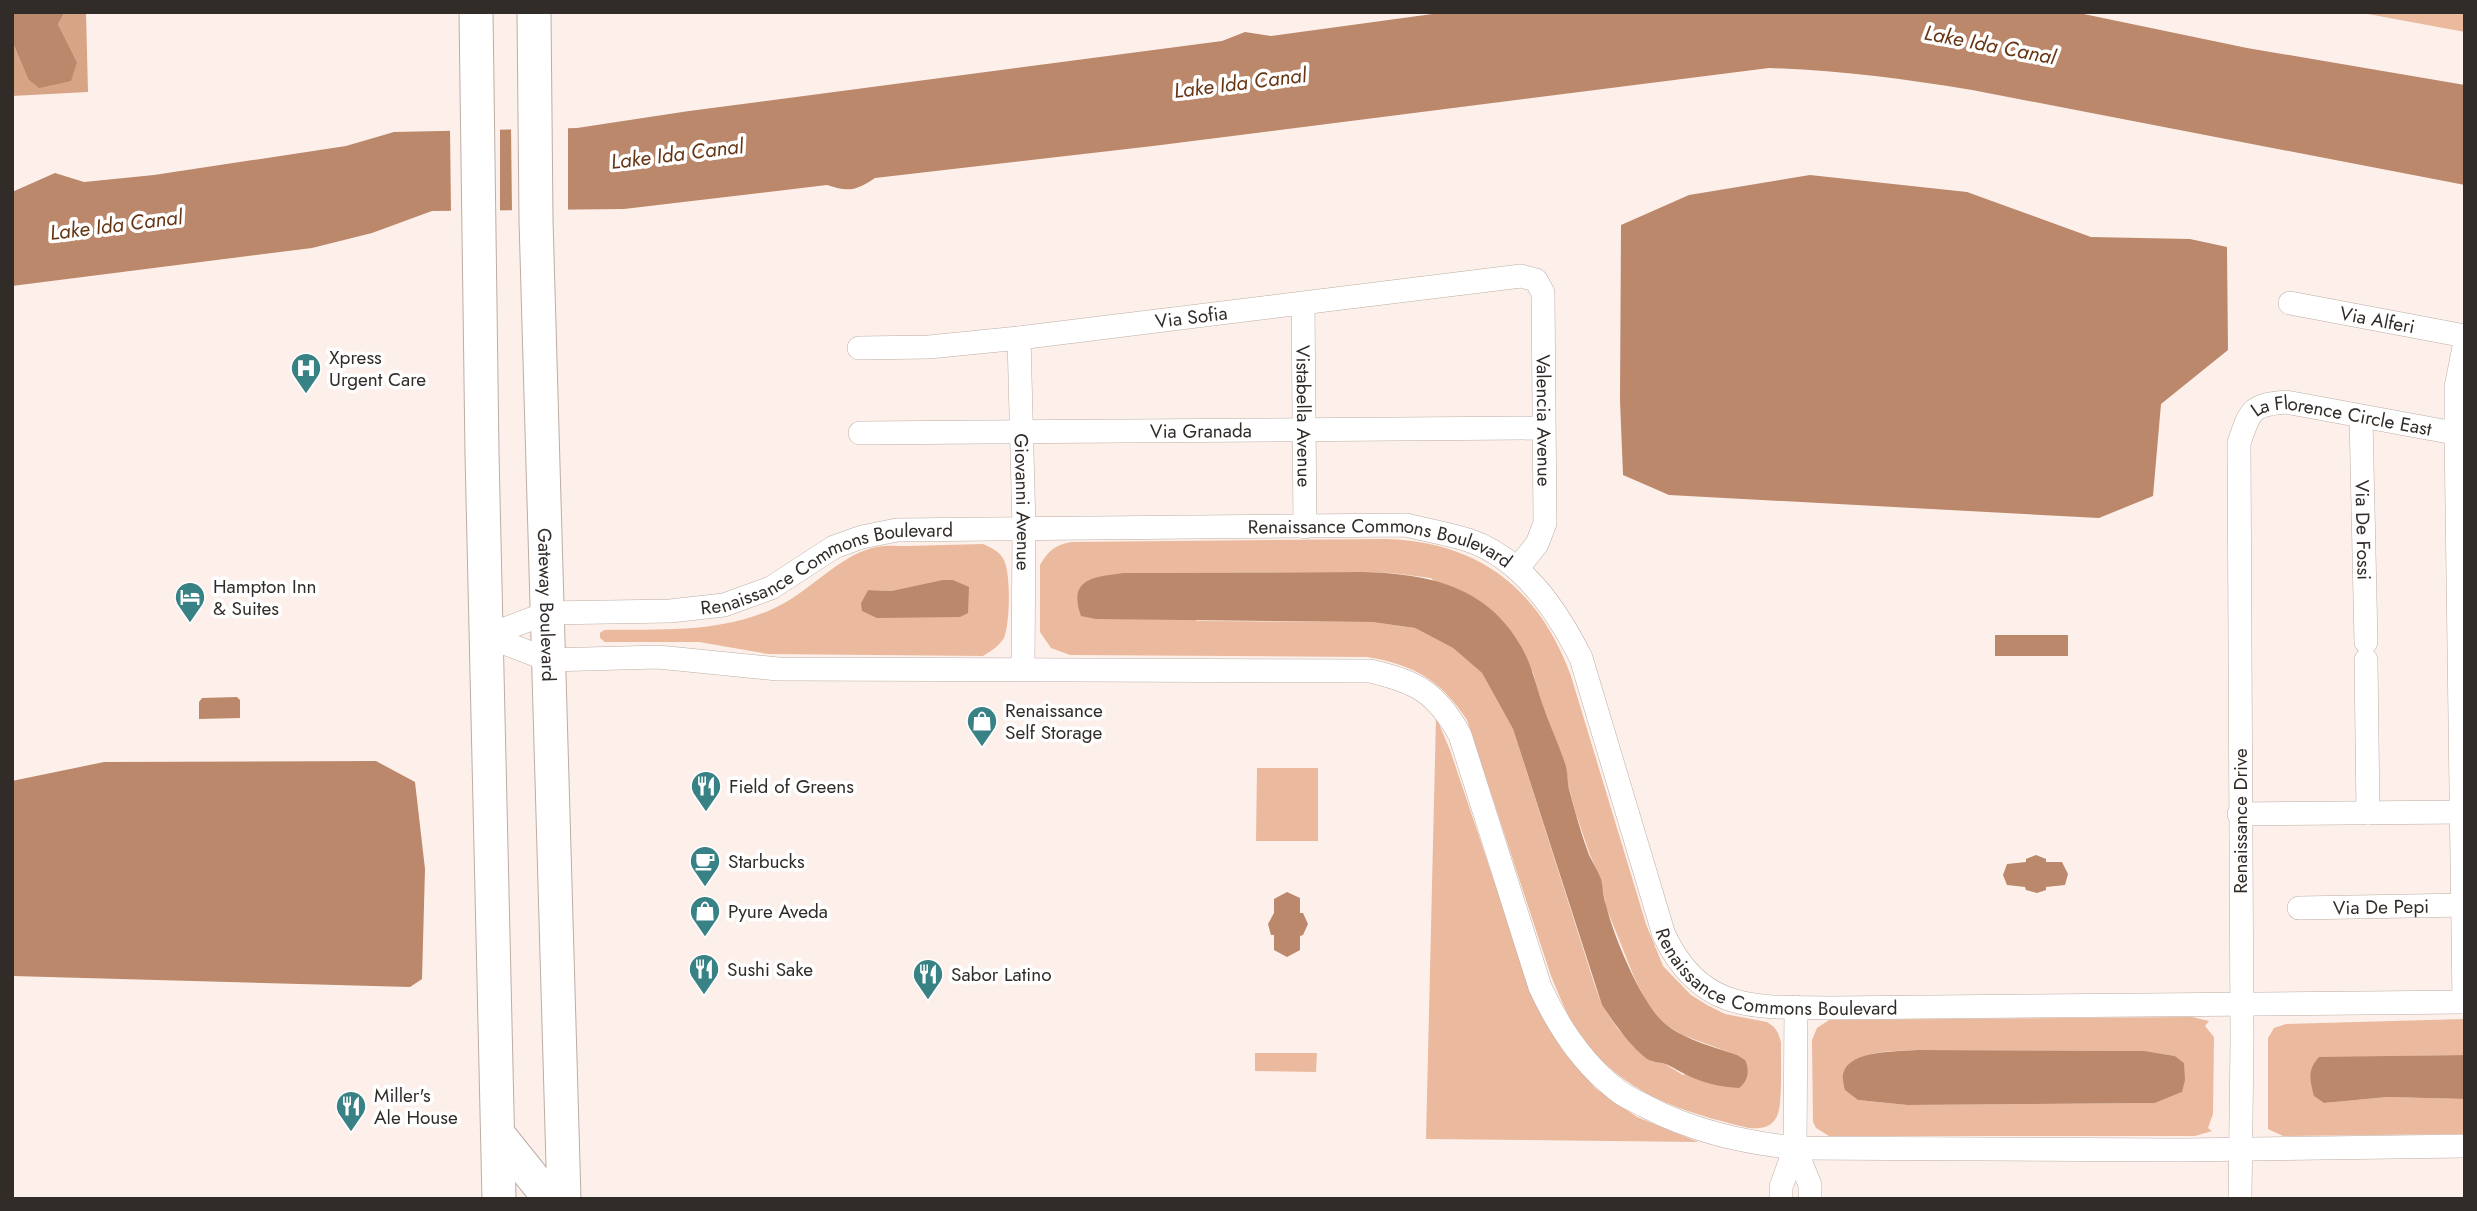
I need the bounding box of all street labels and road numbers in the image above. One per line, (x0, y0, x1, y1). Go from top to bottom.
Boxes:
street label: Via Sofia (1154, 299, 1229, 335)
street label: Via Alferi (2338, 299, 2417, 340)
street label: Vistabella Avenue (1290, 345, 1318, 487)
street label: Valencia Avenue (1530, 354, 1558, 487)
street label: La Florence Circle East (2245, 388, 2435, 442)
street label: Via Granada (1150, 417, 1252, 444)
street label: Giovanni Avenue (1008, 433, 1038, 571)
street label: Via De Fossi (2349, 479, 2378, 580)
street label: Renaissance Commons Boulevard (1248, 512, 1518, 574)
street label: Renaissance Commons Boulevard (699, 516, 953, 621)
street label: Gateway Boulevard (531, 528, 563, 682)
street label: Renaissance Drive (2227, 748, 2254, 894)
street label: Via De Pepi (2333, 892, 2429, 921)
street label: Renaissance Commons Boulevard (1649, 925, 1898, 1021)

